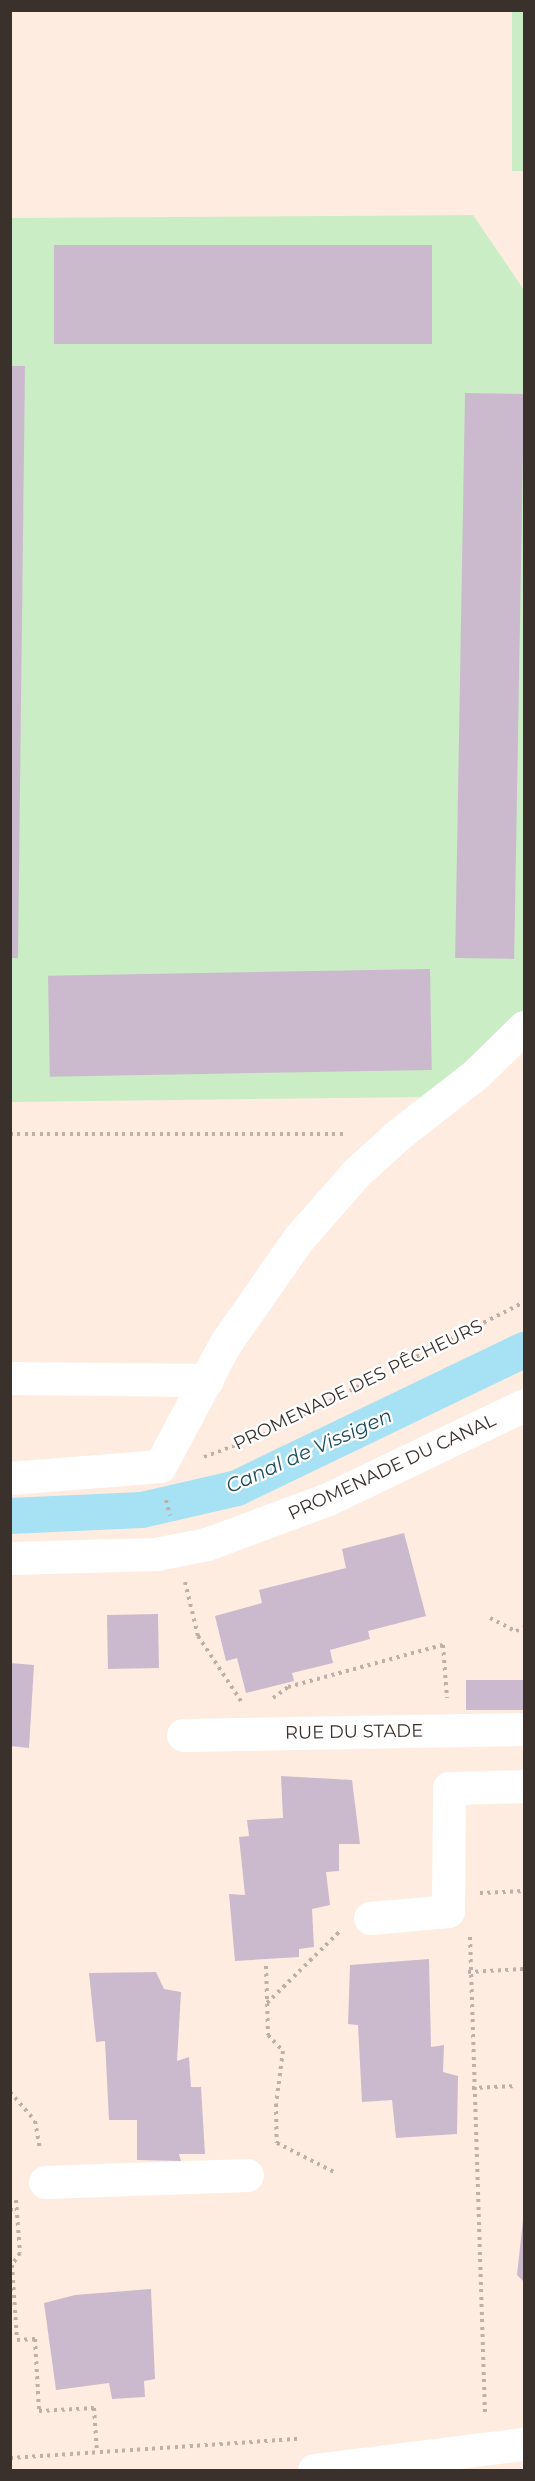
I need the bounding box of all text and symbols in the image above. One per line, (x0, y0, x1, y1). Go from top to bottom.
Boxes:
street label: PROMENADE DES PÊCHEURS (230, 1315, 486, 1455)
water label: Canal de Vissigen (222, 1404, 396, 1498)
street label: PROMENADE DU CANAL (285, 1409, 499, 1525)
street label: RUE DU STADE (285, 1720, 423, 1744)

